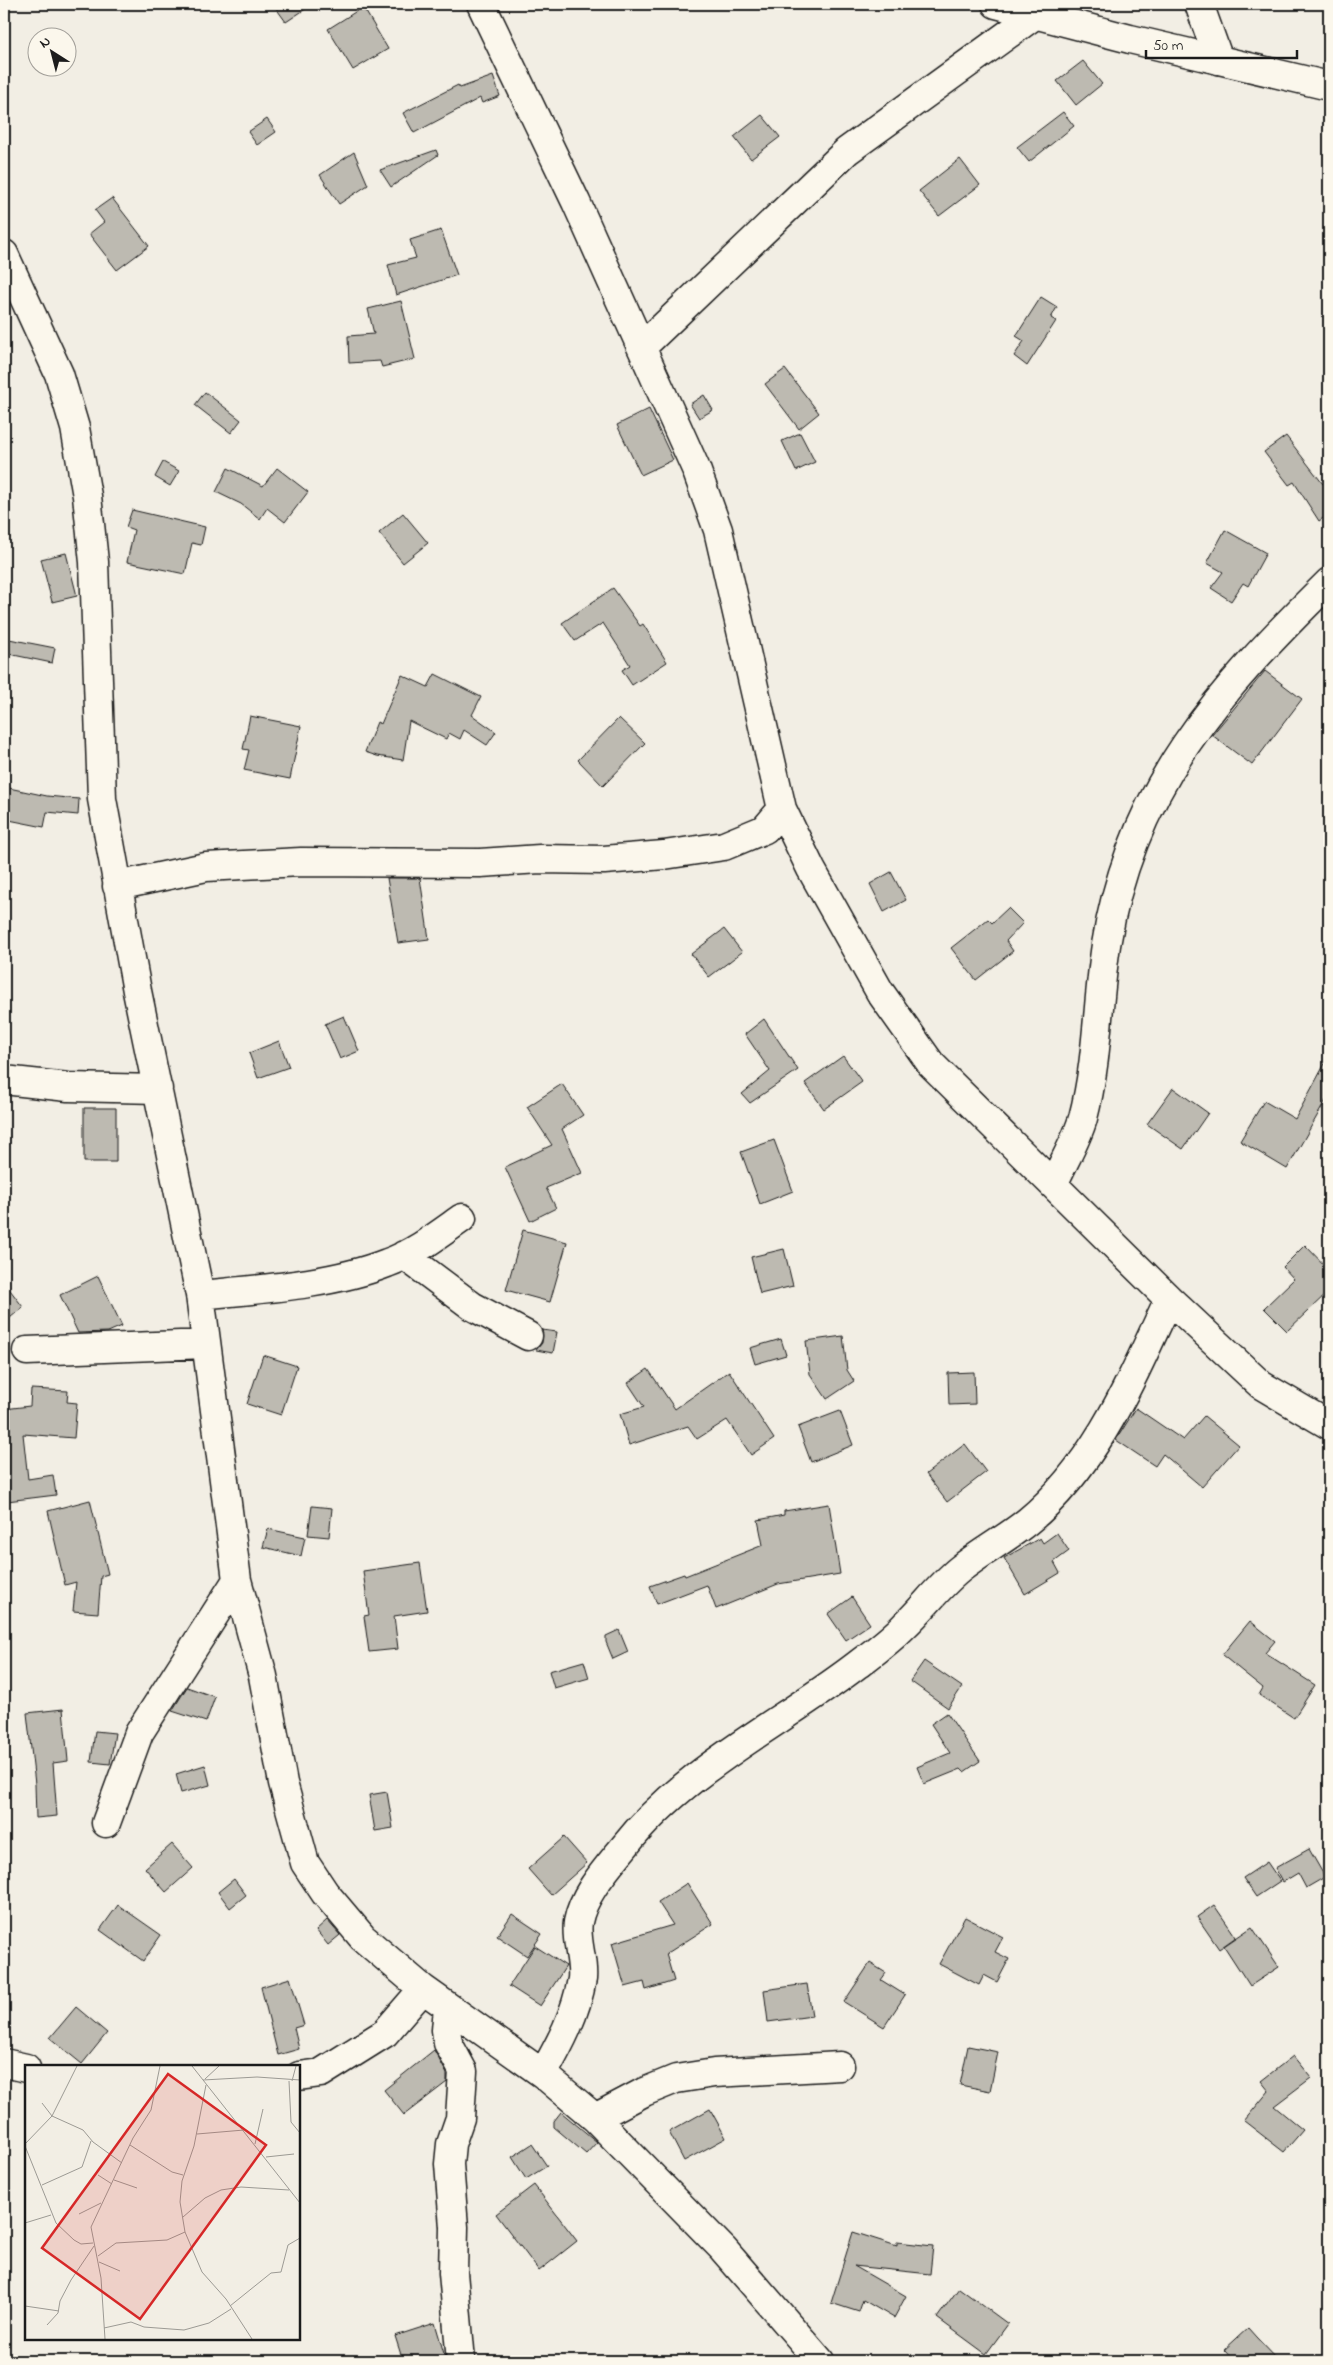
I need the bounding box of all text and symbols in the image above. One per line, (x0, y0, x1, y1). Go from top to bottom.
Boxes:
north arrow (28, 28, 78, 78)
scale bar (1146, 28, 1297, 60)
text: N (35, 31, 55, 54)
text: 50 m (1153, 35, 1184, 57)
inset map (25, 2065, 300, 2340)

